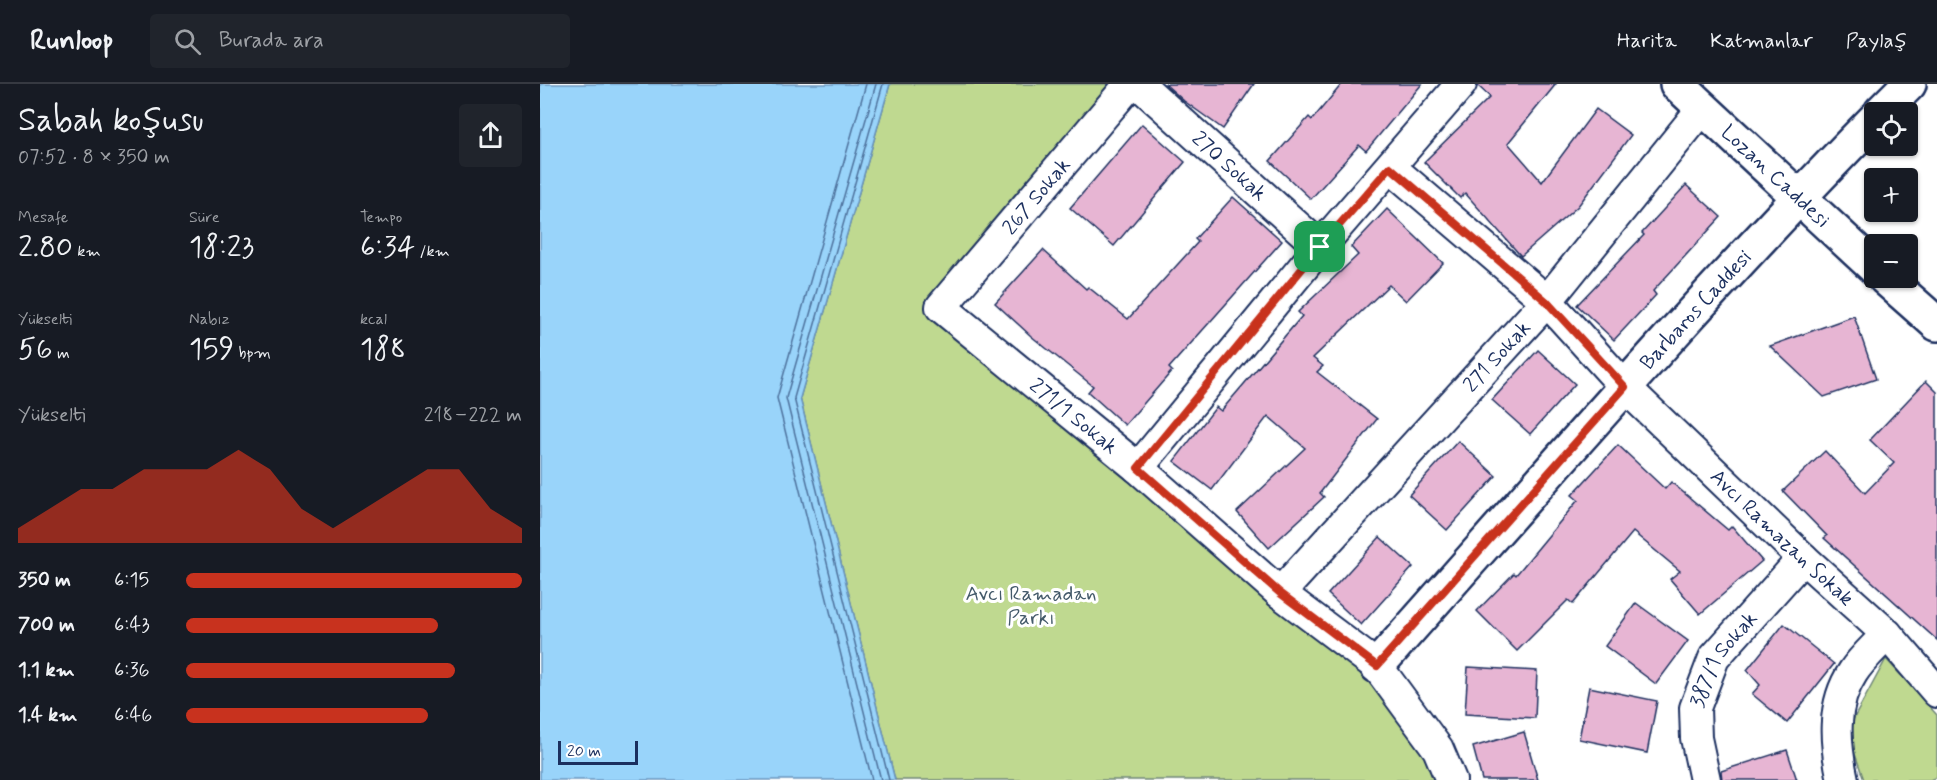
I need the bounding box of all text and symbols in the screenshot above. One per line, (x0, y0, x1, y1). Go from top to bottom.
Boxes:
search box (150, 14, 570, 68)
text: Runloop (30, 23, 114, 60)
icon: search (171, 25, 204, 58)
text: Burada ara (219, 27, 324, 55)
text: Harita (1617, 27, 1677, 55)
text: Katmanlar (1710, 27, 1813, 55)
text: Paylaş (1846, 27, 1907, 55)
text: Sabah koşusu (18, 99, 204, 143)
map controls (1864, 102, 1918, 288)
button: locate (1864, 102, 1918, 156)
button: share (459, 104, 522, 167)
street label: Lozan Caddesi (1714, 119, 1836, 234)
street label: 270 Sokak (1185, 125, 1273, 208)
text: 07:52 · 8 × 350 m (18, 144, 170, 171)
street label: 267 Sokak (996, 152, 1077, 241)
button: + (1864, 168, 1918, 222)
text: Mesafe (18, 207, 68, 228)
text: Süre (189, 207, 220, 228)
text: Tempo (360, 207, 402, 228)
pin (1294, 221, 1345, 272)
text: 2.80 (18, 228, 73, 267)
text: 18:23 (189, 228, 254, 267)
text: 6:34 (360, 228, 415, 267)
icon: arrive (1303, 230, 1336, 263)
button: − (1864, 234, 1918, 288)
text: km (73, 241, 101, 262)
text: /km (415, 241, 450, 262)
street label: Barbaros Caddesi (1634, 244, 1758, 376)
text: Yükselti (18, 309, 72, 330)
text: Nabız (189, 309, 230, 330)
text: kcal (360, 309, 387, 330)
street label: 271 Sokak (1457, 315, 1537, 399)
text: 56 (18, 330, 53, 369)
text: 159 (189, 330, 234, 369)
text: 188 (360, 330, 406, 369)
text: m (53, 343, 70, 364)
text: bpm (234, 343, 271, 364)
street label: 271/1 Sokak (1023, 372, 1123, 461)
text: Yükselti (18, 402, 86, 429)
text: 218–222 m (424, 402, 522, 429)
street label: Avcı Ramazan Sokak (1704, 463, 1860, 613)
text: 350 m (18, 567, 71, 594)
text: 6:15 (114, 567, 149, 594)
park label: Avcı Ramadan Parkı (965, 580, 1097, 632)
street label: 387/1 Sokak (1684, 606, 1764, 711)
text: 700 m (18, 612, 75, 639)
text: 6:43 (114, 612, 150, 639)
text: 1.1 km (18, 657, 75, 684)
text: 6:36 (114, 657, 150, 684)
text: 1.4 km (18, 702, 77, 729)
text: 6:46 (114, 702, 152, 729)
scale bar (558, 738, 638, 766)
text: 20 m (567, 741, 601, 762)

